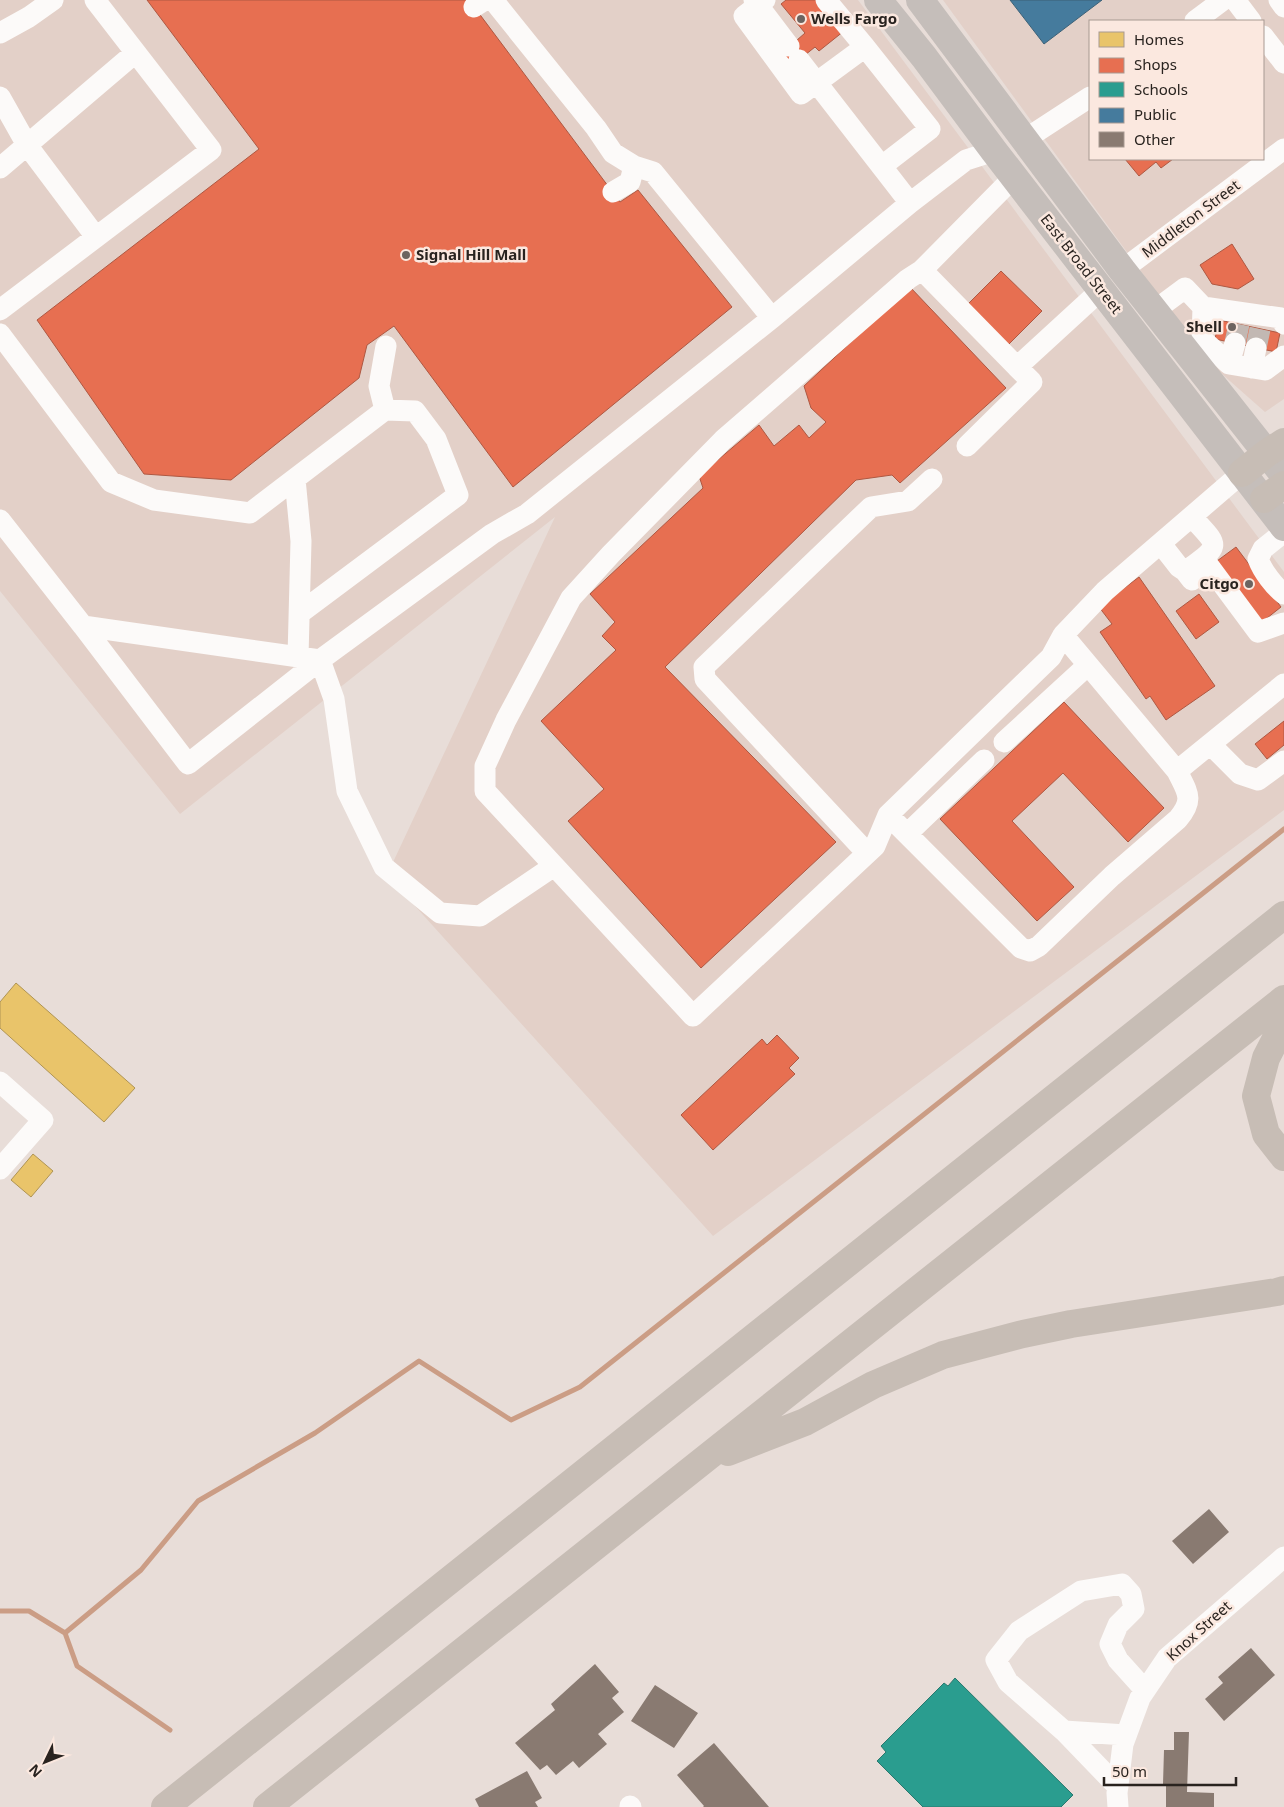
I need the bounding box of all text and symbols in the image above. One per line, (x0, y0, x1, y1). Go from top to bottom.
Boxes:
place label: Wells Fargo (811, 8, 897, 28)
marker: Wells Fargo (795, 13, 807, 25)
legend (1089, 20, 1264, 160)
text: Homes (1134, 29, 1184, 49)
text: Shops (1134, 54, 1177, 74)
text: Schools (1134, 79, 1188, 99)
text: Public (1134, 104, 1177, 124)
text: Other (1134, 129, 1175, 149)
street label: Middleton Street (1137, 174, 1244, 262)
street label: East Broad Street (1037, 209, 1127, 318)
place label: Signal Hill Mall (416, 244, 526, 264)
marker: Signal Hill Mall (400, 249, 412, 261)
place label: Shell (1186, 316, 1222, 336)
marker: Shell (1226, 321, 1238, 333)
place label: Citgo (1200, 573, 1239, 593)
marker: Citgo (1243, 578, 1255, 590)
street label: Knox Street (1162, 1595, 1236, 1665)
north arrow (20, 1737, 70, 1787)
scale bar (1104, 1754, 1236, 1786)
text: N (24, 1761, 46, 1782)
text: 50 m (1112, 1761, 1147, 1781)

